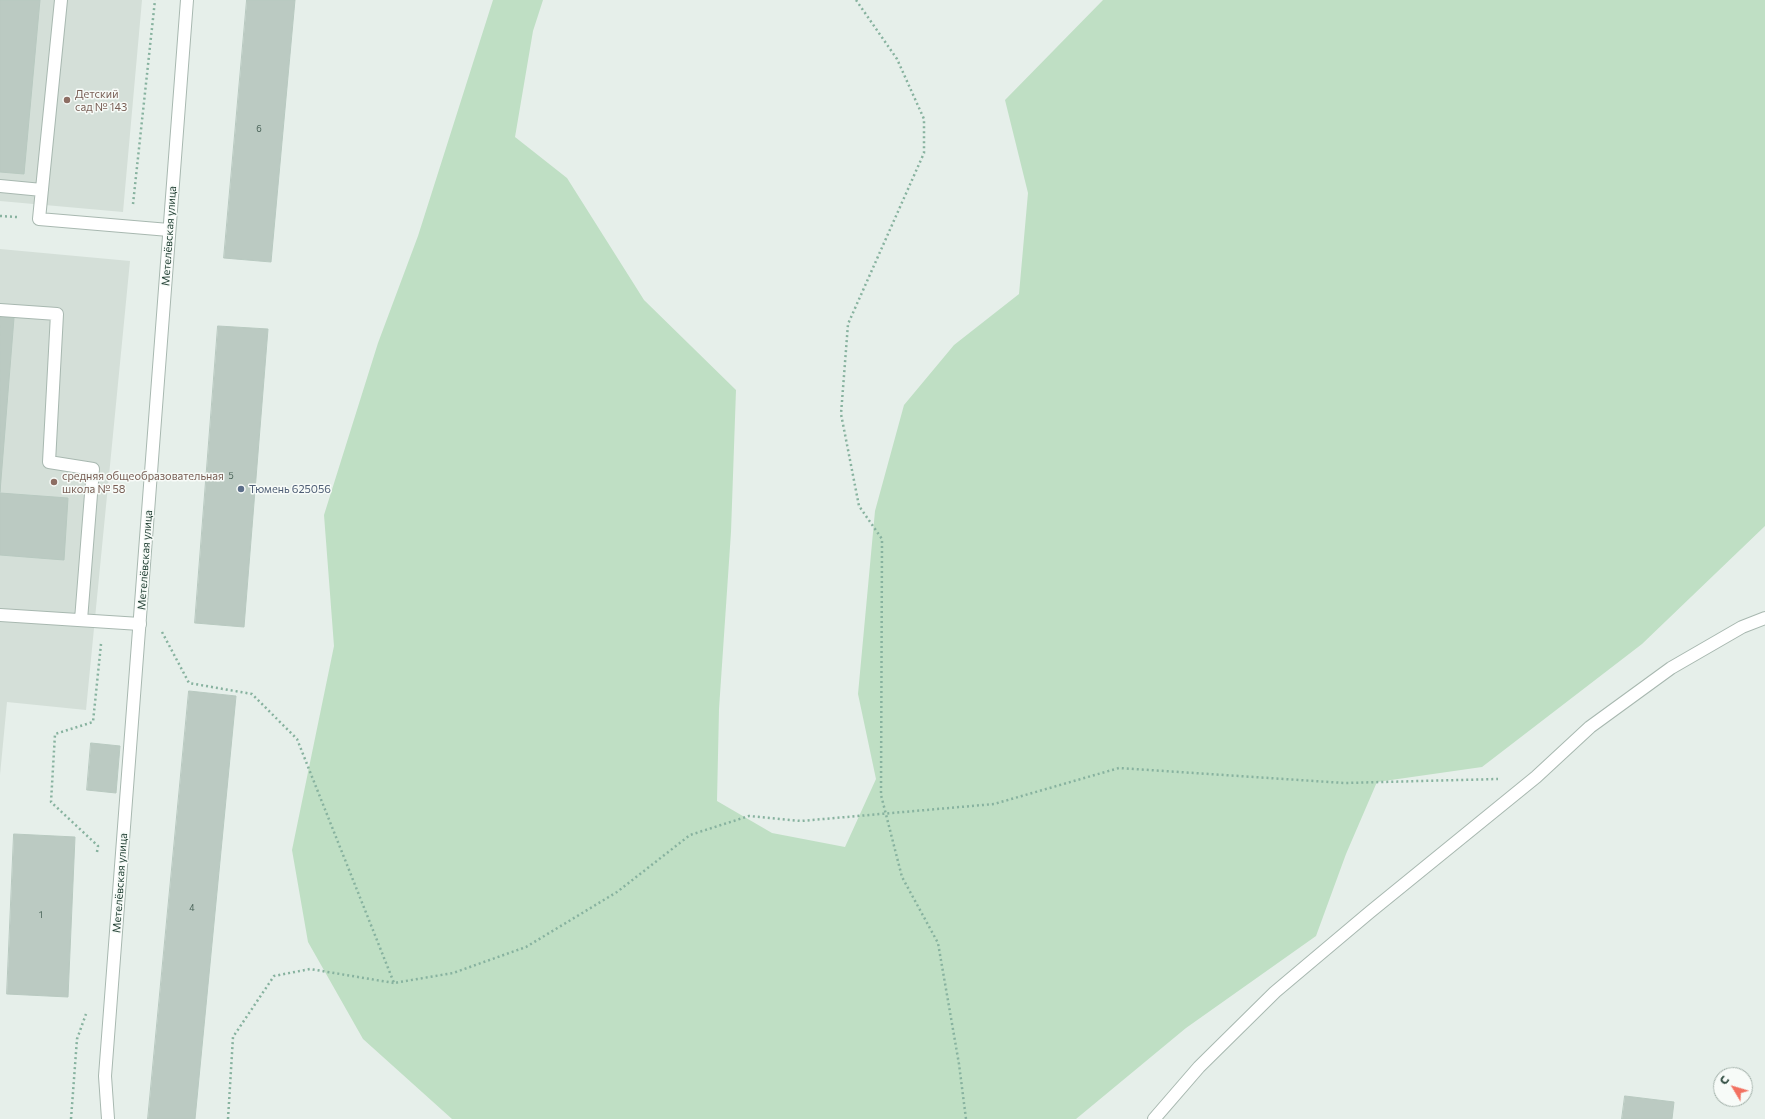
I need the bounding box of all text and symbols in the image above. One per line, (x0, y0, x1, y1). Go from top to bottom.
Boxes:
place label: Детский сад № 143 (75, 87, 127, 113)
marker: Детский сад № 143 (62, 95, 72, 105)
house number: 6 (256, 124, 262, 134)
street label: Метелёвская улица (159, 186, 179, 286)
place label: средняя общеобразовательная школа № 58 (62, 469, 224, 495)
house number: 5 (228, 471, 234, 481)
marker: средняя общеобразовательная школа № 58 (49, 477, 59, 487)
place label: Тюмень 625056 (249, 482, 331, 496)
marker: Тюмень 625056 (236, 484, 246, 494)
street label: Метелёвская улица (135, 510, 155, 610)
street label: Метелёвская улица (110, 833, 130, 933)
house number: 4 (189, 903, 195, 913)
house number: 1 (39, 910, 43, 920)
north arrow (1713, 1067, 1753, 1107)
text: С (1716, 1073, 1731, 1087)

